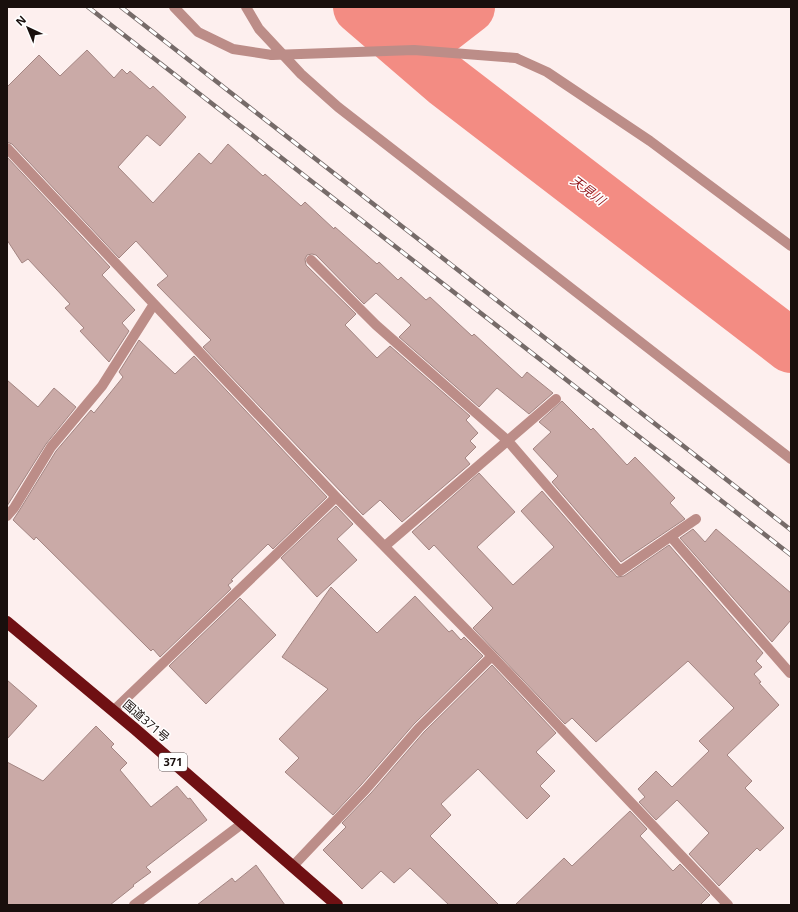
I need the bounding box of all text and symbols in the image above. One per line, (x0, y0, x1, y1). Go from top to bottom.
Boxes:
north arrow (8, 8, 48, 48)
text: N (12, 12, 29, 29)
water label: 天見川 (567, 171, 611, 210)
street label: 国道371号 (119, 696, 173, 746)
road number: 371 (159, 753, 187, 771)

